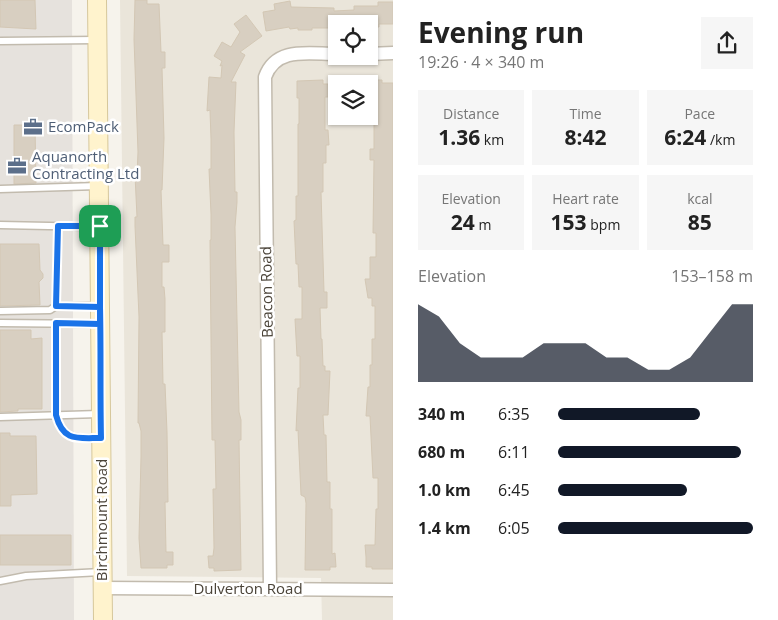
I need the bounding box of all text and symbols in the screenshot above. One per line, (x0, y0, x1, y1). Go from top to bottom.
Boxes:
text: Evening run (418, 13, 584, 51)
map controls (328, 15, 378, 125)
button: locate (328, 15, 378, 65)
button: share (701, 17, 753, 69)
text: 19:26 · 4 × 340 m (418, 51, 544, 73)
button: layers (328, 75, 378, 125)
text: Distance (443, 104, 499, 123)
text: Time (569, 104, 602, 123)
text: Pace (684, 104, 715, 123)
office icon: EcomPack (22, 116, 44, 138)
place label: EcomPack (48, 116, 119, 136)
text: 1.36 (438, 123, 480, 151)
text: 8:42 (564, 123, 607, 151)
text: 6:24 (664, 123, 706, 151)
text: km (480, 130, 504, 149)
text: /km (706, 130, 735, 149)
place label: Aquanorth Contracting Ltd (32, 146, 139, 183)
office icon: Aquanorth Contracting Ltd (6, 155, 28, 177)
text: Elevation (441, 189, 501, 208)
text: Heart rate (552, 189, 619, 208)
text: kcal (687, 189, 713, 208)
pin (79, 205, 121, 247)
text: 24 (451, 208, 475, 236)
text: 153 (551, 208, 587, 236)
text: 85 (688, 208, 712, 236)
icon: arrive (86, 212, 114, 240)
text: m (475, 215, 491, 234)
text: bpm (587, 215, 620, 234)
street label: Beacon Road (255, 246, 277, 338)
text: Elevation (418, 265, 486, 287)
text: 153–158 m (671, 265, 753, 287)
text: 340 m (418, 403, 465, 425)
text: 6:35 (498, 403, 530, 425)
text: 680 m (418, 441, 465, 463)
text: 6:11 (498, 441, 530, 463)
street label: Birchmount Road (91, 459, 111, 581)
text: 1.0 km (418, 479, 471, 501)
text: 6:45 (498, 479, 530, 501)
text: 1.4 km (418, 517, 471, 539)
text: 6:05 (498, 517, 530, 539)
street label: Dulverton Road (193, 578, 303, 598)

